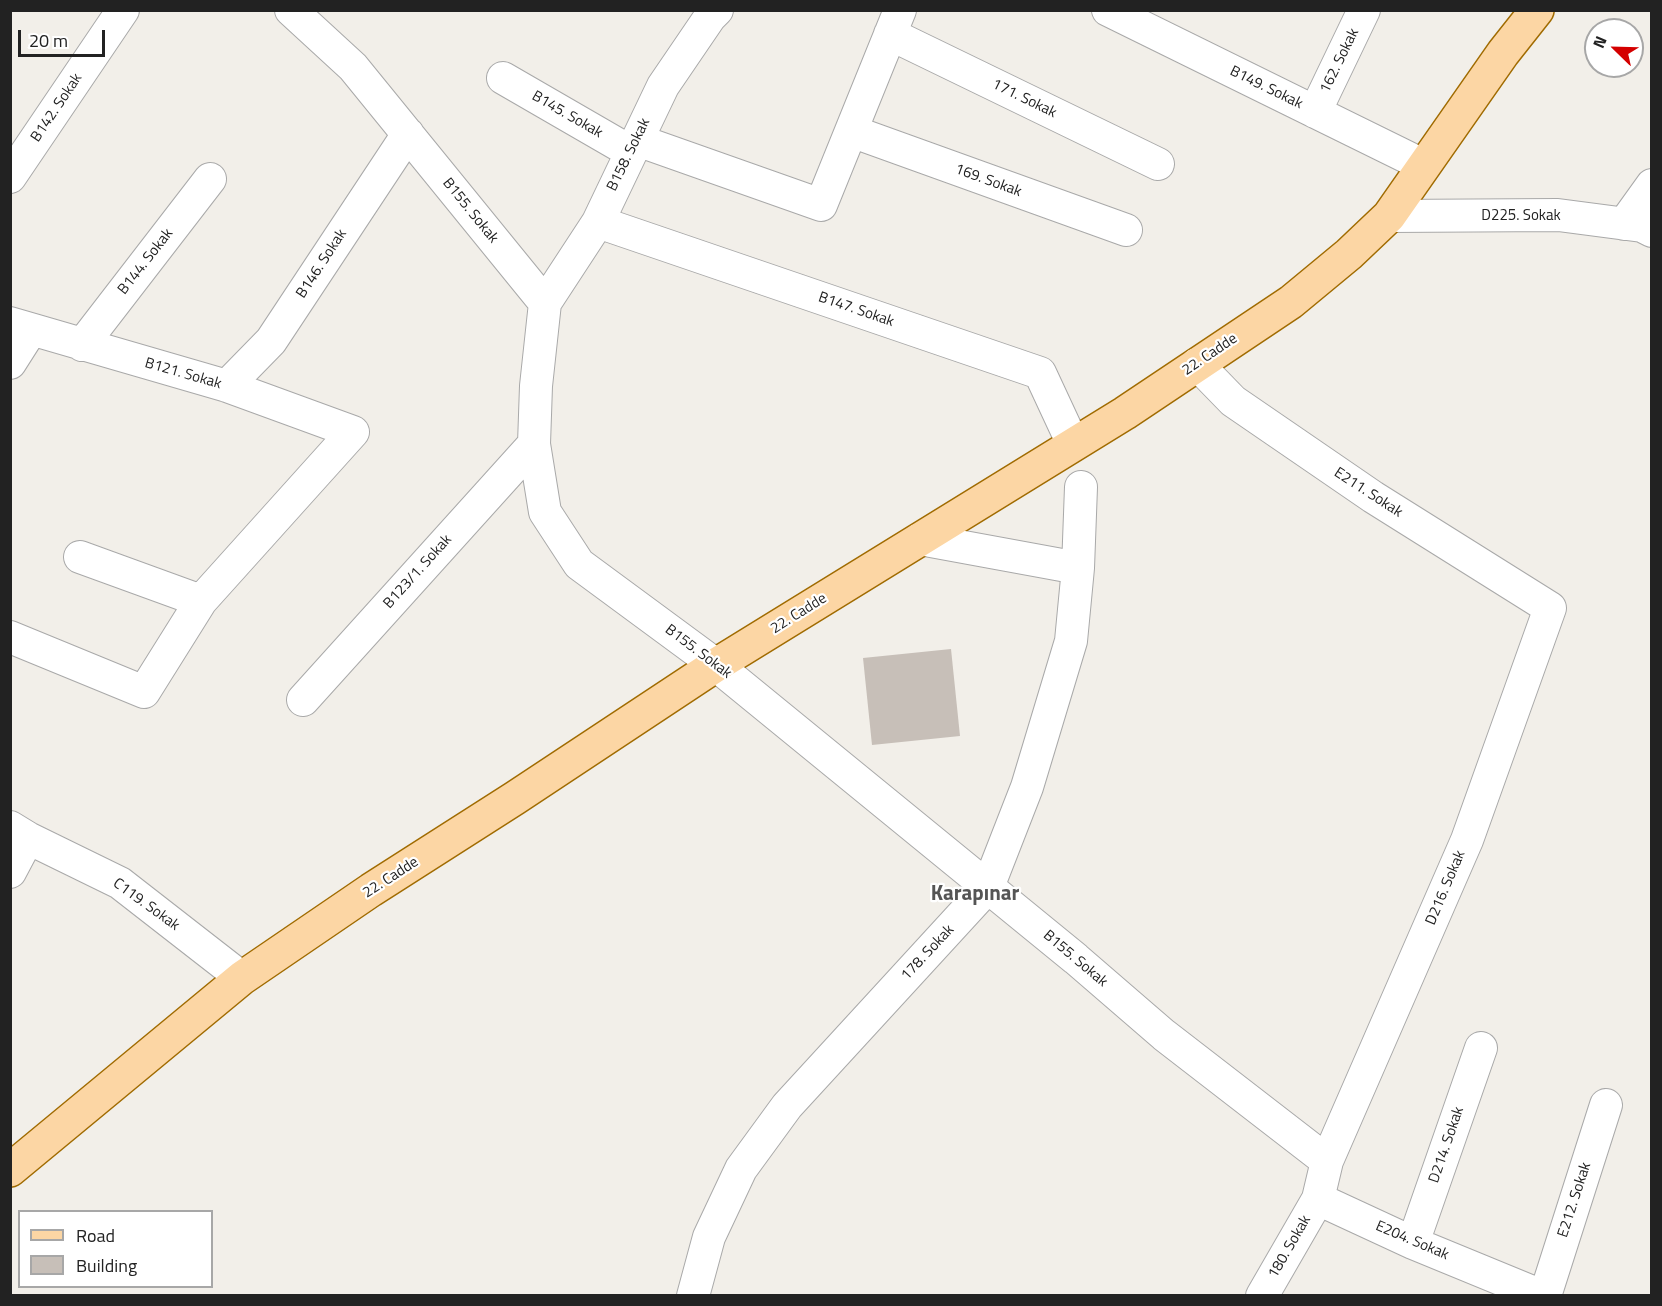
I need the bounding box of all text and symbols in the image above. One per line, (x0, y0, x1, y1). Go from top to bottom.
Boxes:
scale bar (21, 18, 108, 56)
north arrow (1584, 18, 1644, 78)
street label: 162. Sokak (1317, 26, 1363, 96)
text: 20 m (29, 27, 68, 54)
text: N (1586, 32, 1612, 52)
street label: B149. Sokak (1227, 63, 1305, 113)
street label: B142. Sokak (27, 70, 87, 146)
street label: 171. Sokak (989, 76, 1059, 122)
street label: B145. Sokak (528, 87, 606, 143)
street label: B158. Sokak (604, 116, 654, 194)
street label: 169. Sokak (952, 161, 1024, 201)
street label: B155. Sokak (438, 175, 502, 247)
street label: D225. Sokak (1481, 207, 1561, 225)
street label: B144. Sokak (115, 225, 177, 299)
street label: B146. Sokak (293, 226, 351, 302)
street label: B147. Sokak (816, 289, 896, 331)
street label: 22. Cadde (1179, 330, 1241, 380)
street label: B121. Sokak (143, 354, 223, 394)
street label: E211. Sokak (1330, 464, 1406, 522)
street label: B123/1. Sokak (380, 531, 456, 613)
street label: 22. Cadde (768, 590, 830, 638)
street label: B155. Sokak (661, 621, 735, 683)
street label: D216. Sokak (1422, 848, 1470, 928)
street label: 22. Cadde (360, 853, 422, 903)
street label: C119. Sokak (109, 875, 183, 935)
district label: Karapınar (931, 882, 1019, 908)
street label: 178. Sokak (898, 921, 958, 985)
street label: B155. Sokak (1039, 927, 1111, 991)
street label: D214. Sokak (1426, 1105, 1468, 1185)
street label: E212. Sokak (1554, 1160, 1596, 1240)
legend (18, 1210, 213, 1288)
street label: 180. Sokak (1265, 1212, 1315, 1282)
street label: E204. Sokak (1373, 1217, 1451, 1265)
text: Road (76, 1222, 115, 1249)
text: Building (76, 1252, 137, 1279)

